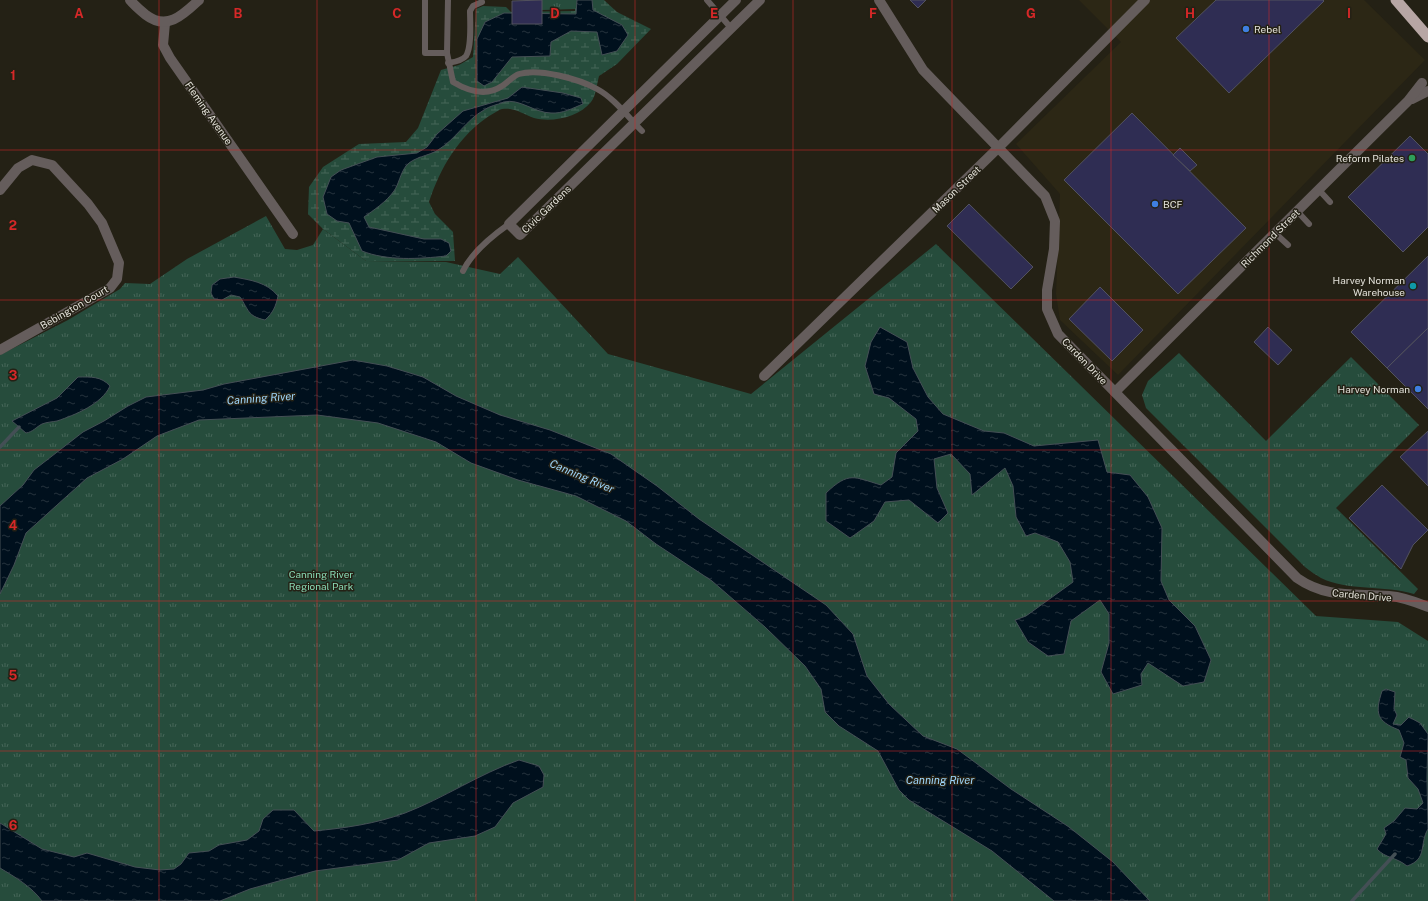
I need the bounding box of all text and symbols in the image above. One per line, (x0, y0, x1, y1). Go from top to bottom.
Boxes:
text: A (74, 6, 84, 21)
text: B (234, 6, 243, 21)
text: C (392, 6, 402, 21)
text: D (550, 6, 560, 21)
text: E (710, 6, 718, 21)
text: F (869, 6, 877, 21)
text: G (1026, 6, 1036, 21)
text: H (1185, 6, 1195, 21)
text: I (1347, 6, 1351, 21)
place label: Rebel (1254, 23, 1281, 35)
marker: Rebel (1241, 24, 1251, 34)
text: 1 (10, 68, 16, 83)
street label: Fleming Avenue (183, 79, 235, 147)
place label: Reform Pilates (1336, 152, 1404, 164)
marker: Reform Pilates (1407, 153, 1417, 163)
street label: Mason Street (929, 163, 983, 215)
street label: Civic Gardens (519, 183, 573, 235)
place label: BCF (1163, 198, 1183, 210)
marker: BCF (1150, 199, 1160, 209)
street label: Richmond Street (1238, 206, 1302, 270)
text: 2 (9, 218, 17, 233)
place label: Harvey Norman Warehouse (1333, 274, 1405, 298)
marker: Harvey Norman Warehouse (1408, 281, 1418, 291)
street label: Bebington Court (38, 283, 110, 331)
street label: Carden Drive (1060, 335, 1110, 387)
text: 3 (9, 368, 18, 383)
place label: Harvey Norman (1338, 383, 1410, 395)
marker: Harvey Norman (1413, 384, 1423, 394)
water label: Canning River (226, 390, 296, 406)
water label: Canning River (548, 457, 617, 495)
text: 4 (9, 518, 18, 533)
park label: Canning River Regional Park (289, 568, 354, 592)
street label: Carden Drive (1332, 586, 1393, 604)
text: 5 (9, 668, 18, 683)
water label: Canning River (906, 774, 975, 786)
text: 6 (9, 818, 18, 833)

